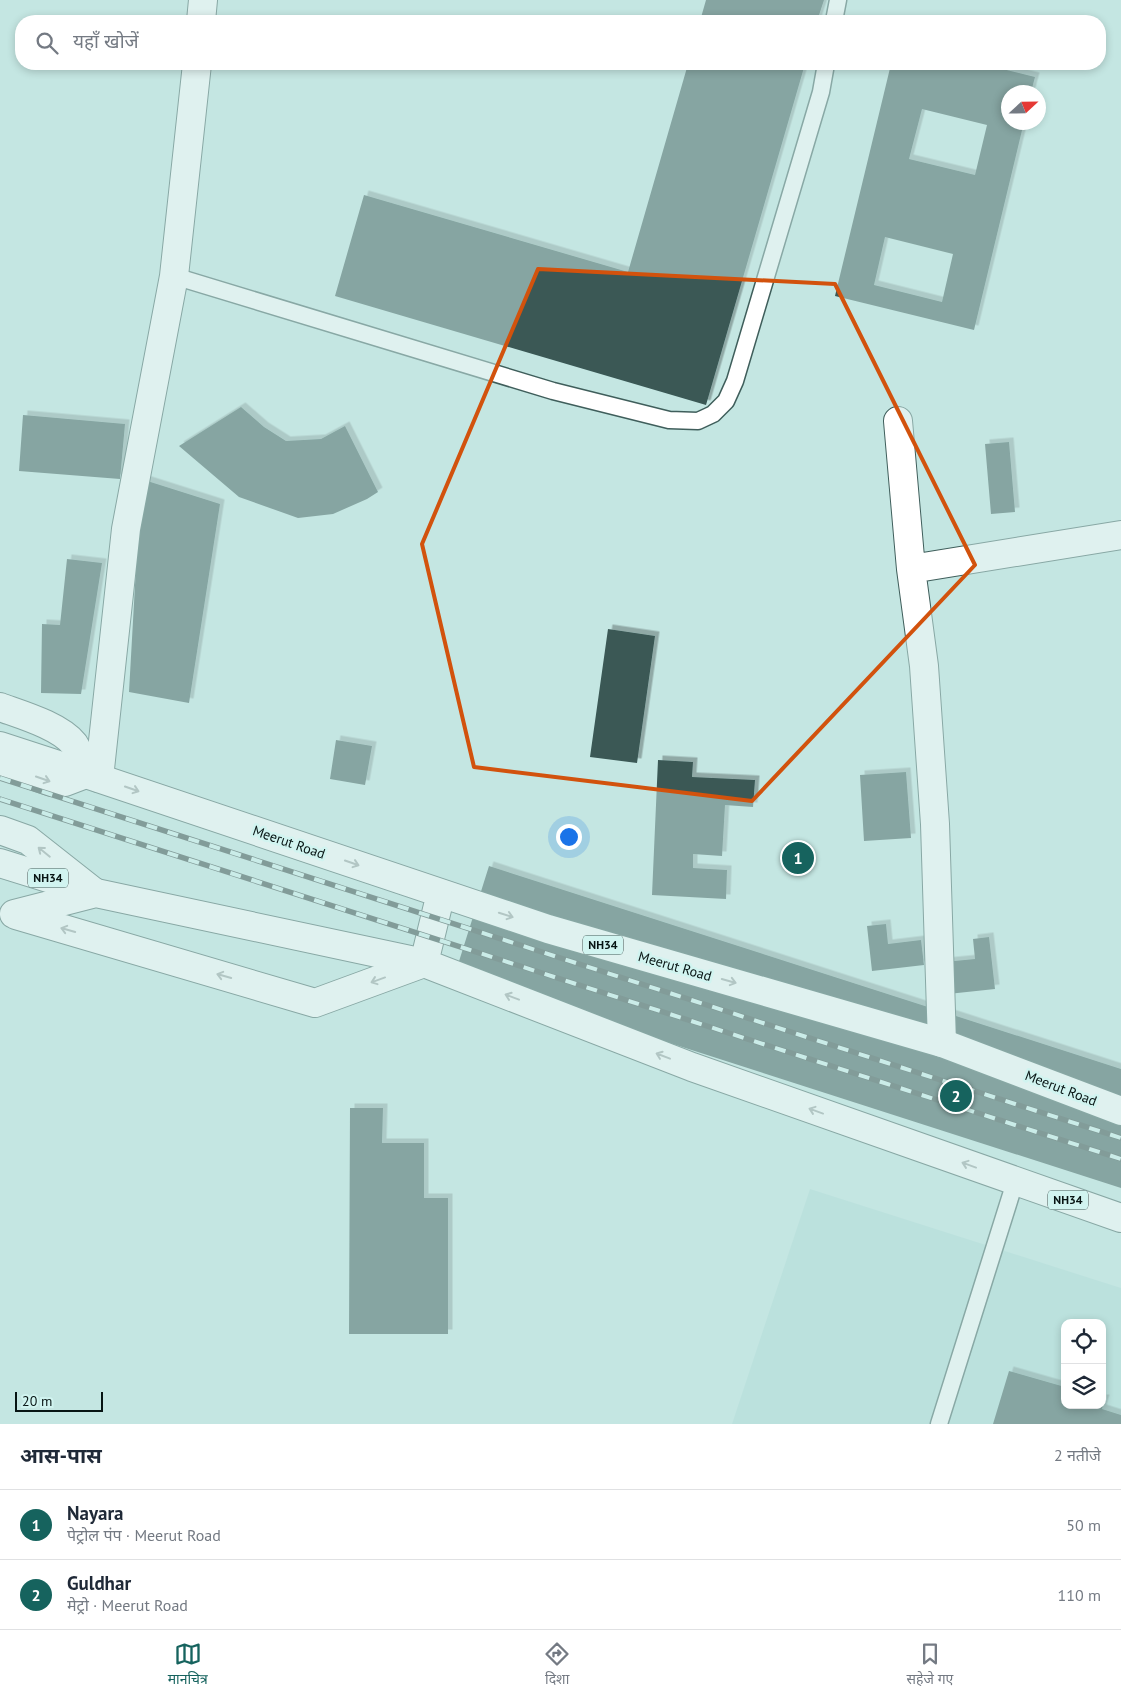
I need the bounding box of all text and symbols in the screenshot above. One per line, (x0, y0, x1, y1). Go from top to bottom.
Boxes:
search box (15, 15, 1106, 70)
icon: search (33, 29, 61, 57)
text: यहाँ खोजें (73, 29, 139, 53)
north arrow (1001, 85, 1046, 130)
one-way arrow (34, 775, 50, 784)
one-way arrow (124, 785, 139, 794)
street label: Meerut Road (250, 821, 328, 863)
your location (556, 824, 582, 850)
pin: 1 (782, 839, 814, 877)
one-way arrow (38, 847, 51, 858)
one-way arrow (344, 859, 360, 868)
road number: NH34 (28, 868, 68, 888)
one-way arrow (498, 911, 514, 920)
one-way arrow (60, 925, 76, 935)
road number: NH34 (583, 936, 623, 954)
street label: Meerut Road (636, 947, 714, 985)
one-way arrow (216, 970, 232, 980)
one-way arrow (371, 976, 386, 985)
one-way arrow (721, 977, 737, 987)
one-way arrow (505, 992, 520, 1001)
one-way arrow (656, 1051, 671, 1060)
street label: Meerut Road (1022, 1066, 1100, 1110)
pin: 2 (940, 1077, 972, 1115)
one-way arrow (809, 1106, 824, 1115)
one-way arrow (962, 1160, 978, 1169)
road number: NH34 (1048, 1190, 1088, 1210)
map controls (1061, 1319, 1106, 1409)
button: locate (1061, 1319, 1106, 1364)
button: layers (1061, 1364, 1106, 1409)
scale bar (15, 1389, 102, 1412)
text: 20 m (22, 1392, 52, 1410)
text: आस-पास (20, 1442, 102, 1469)
text: 2 नतीजे (1054, 1445, 1101, 1465)
text: Nayara (67, 1501, 124, 1525)
text: 1 (31, 1515, 41, 1535)
text: 50 m (1066, 1515, 1101, 1535)
text: पेट्रोल पंप · Meerut Road (67, 1525, 221, 1545)
text: Guldhar (67, 1571, 131, 1595)
text: 2 (31, 1585, 41, 1605)
text: 110 m (1058, 1585, 1101, 1605)
text: मेट्रो · Meerut Road (67, 1595, 188, 1615)
tab: मानचित्र (168, 1640, 208, 1690)
tab: दिशा (543, 1640, 571, 1690)
tab: सहेजे गए (907, 1640, 953, 1690)

